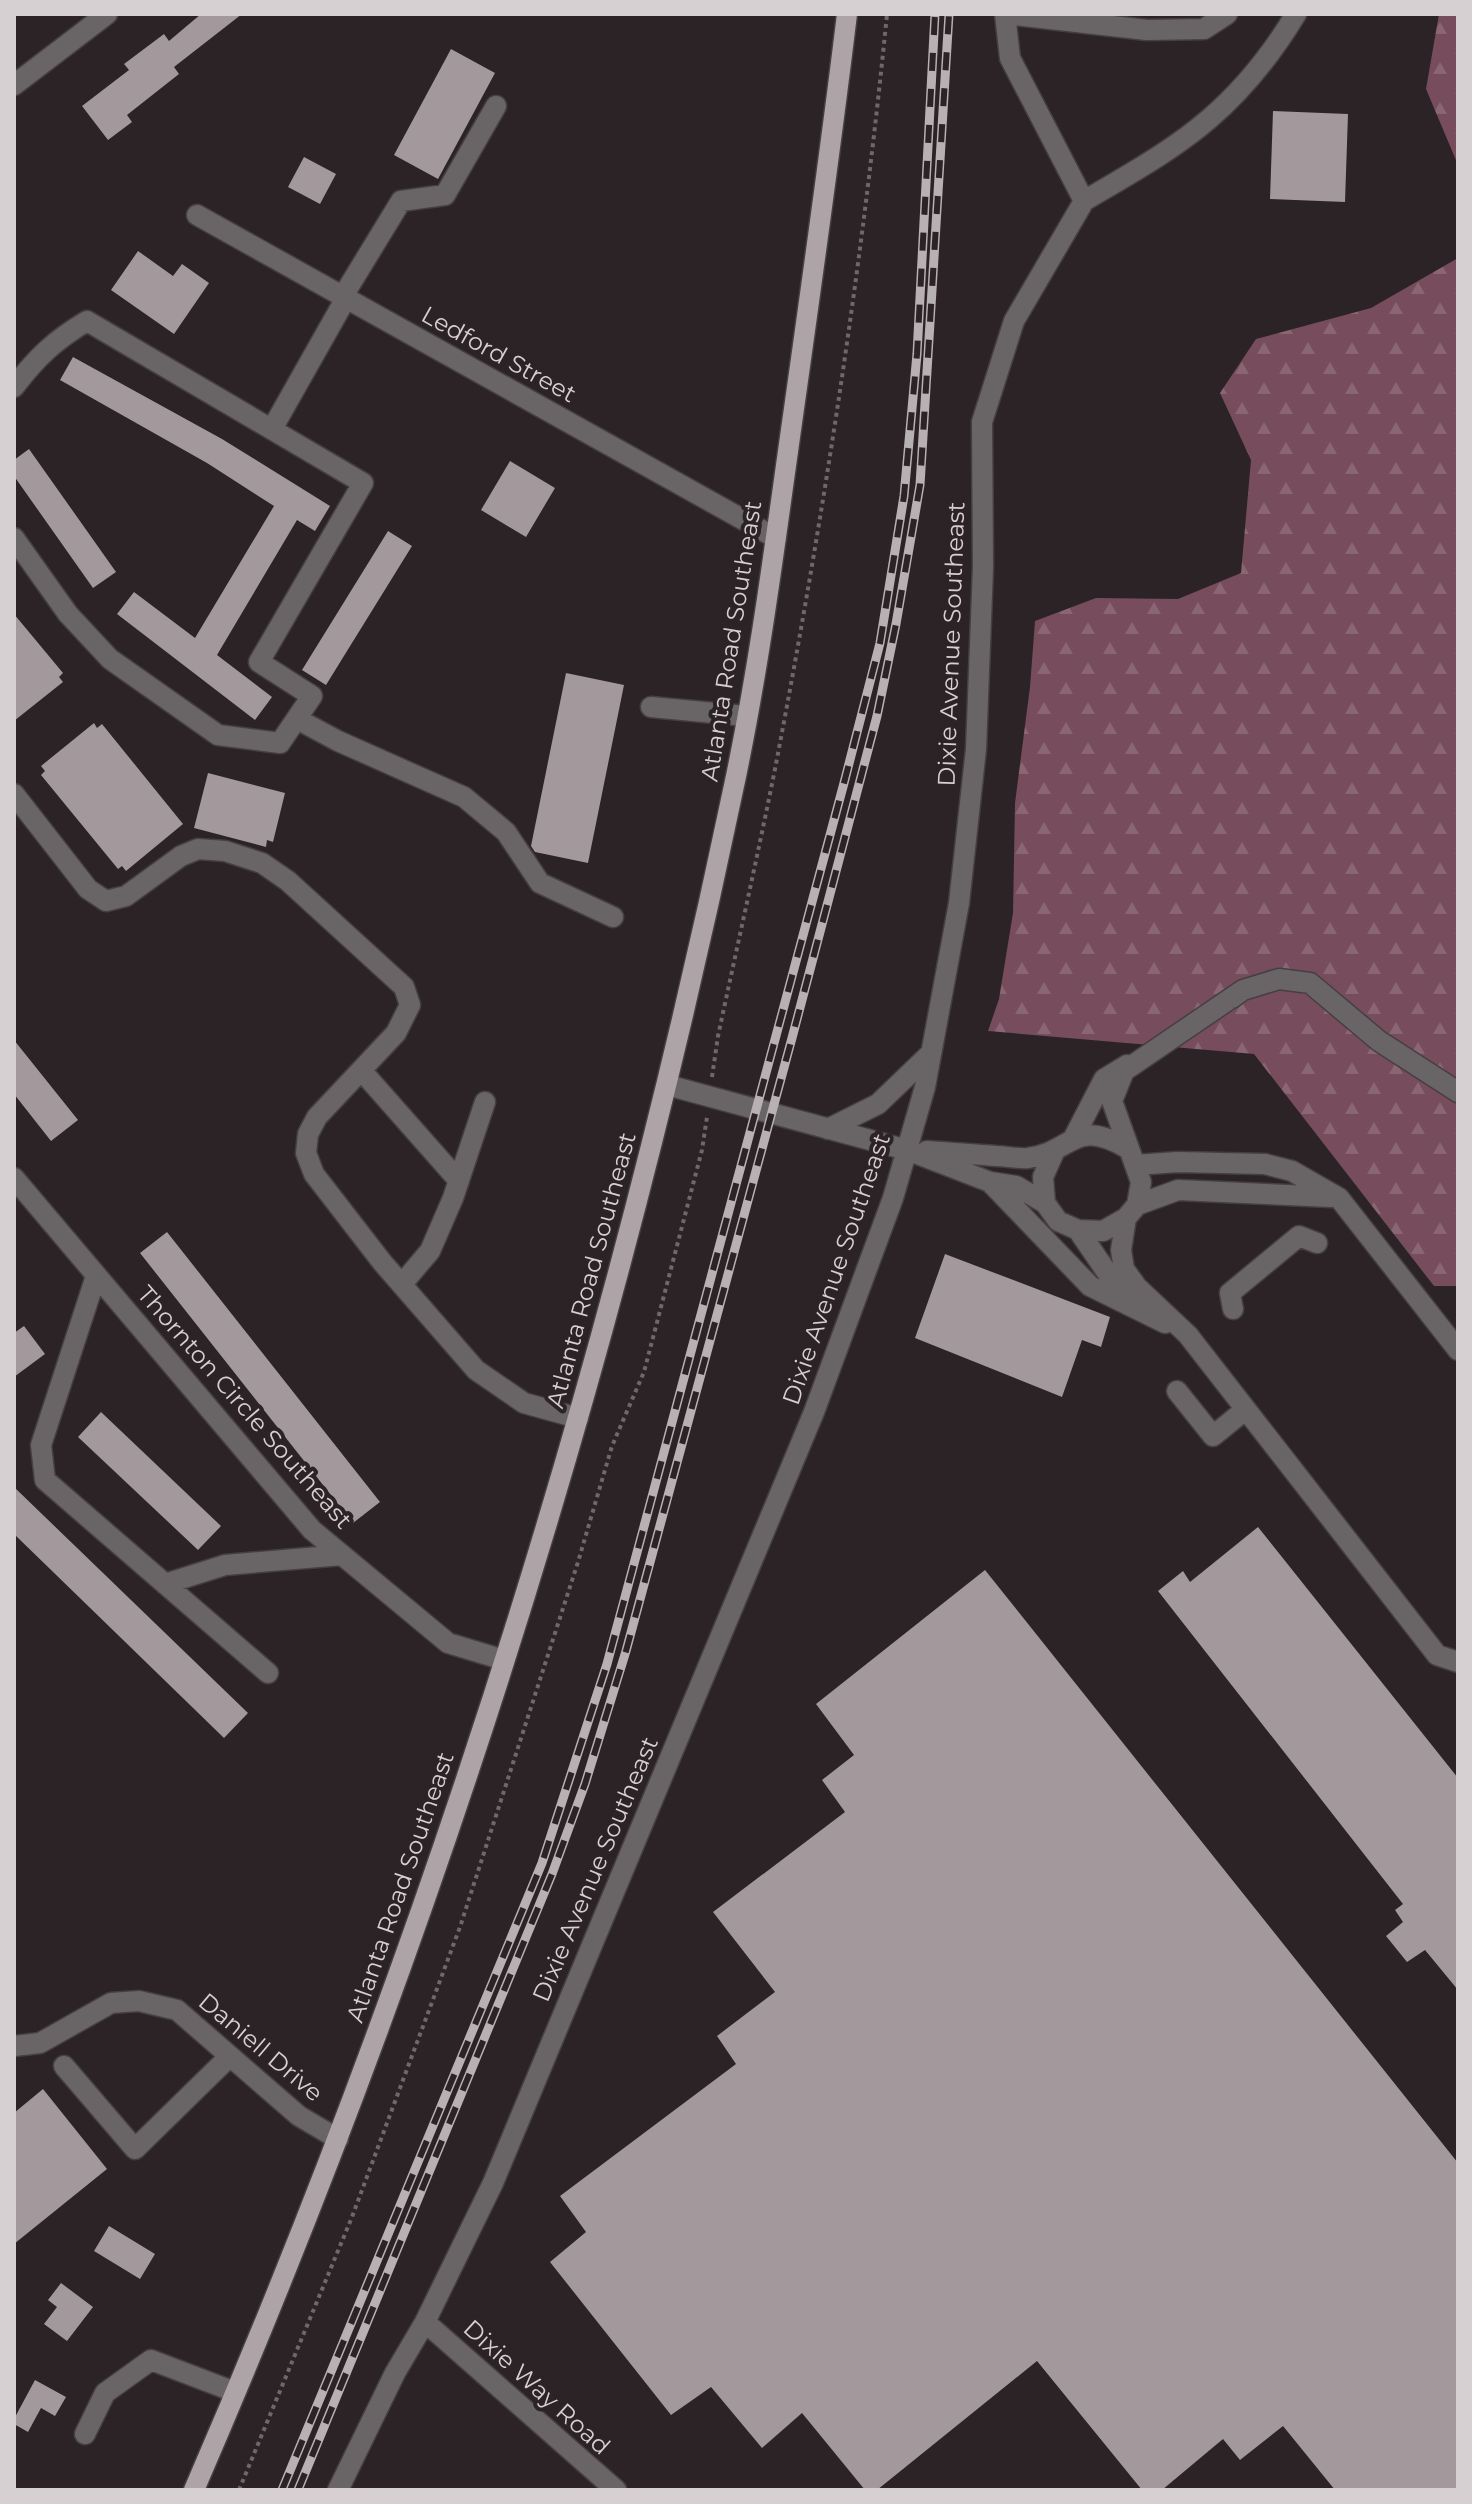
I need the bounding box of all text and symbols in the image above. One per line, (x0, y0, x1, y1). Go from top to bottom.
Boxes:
street label: Ledford Street (417, 300, 582, 409)
street label: Atlanta Road Southeast (694, 498, 768, 784)
street label: Dixie Avenue Southeast (932, 501, 970, 787)
street label: Atlanta Road Southeast (540, 1129, 642, 1411)
street label: Dixie Avenue Southeast (776, 1129, 896, 1408)
street label: Thornton Circle Southeast (132, 1280, 359, 1535)
street label: Dixie Avenue Southeast (526, 1732, 664, 2006)
street label: Atlanta Road Southeast (340, 1748, 460, 2026)
street label: Daniell Drive (193, 1987, 329, 2107)
street label: Dixie Way Road (458, 2314, 616, 2460)

